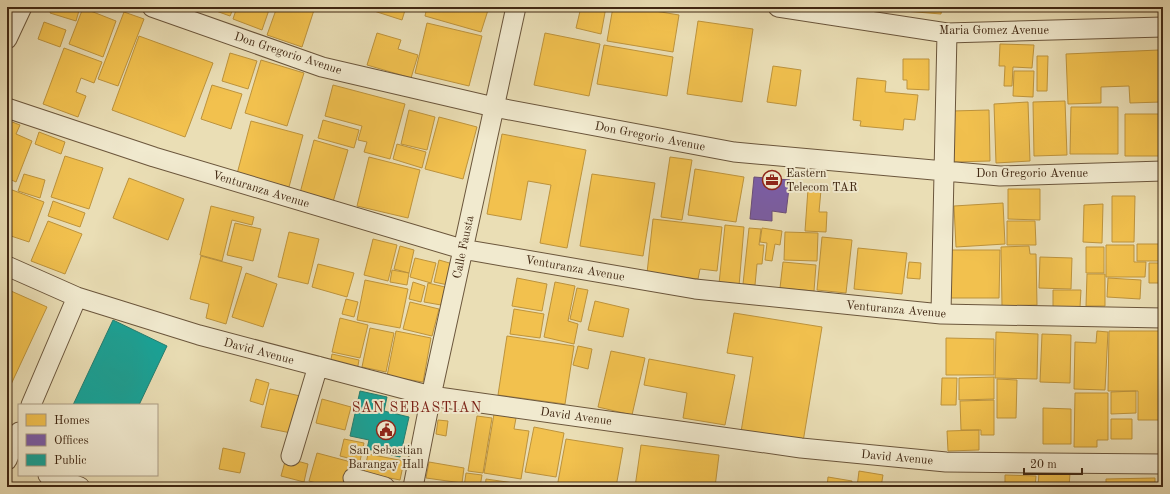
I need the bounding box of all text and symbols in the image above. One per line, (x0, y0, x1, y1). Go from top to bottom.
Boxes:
street label: Maria Gomez Avenue (939, 25, 1049, 37)
street label: Don Gregorio Avenue (232, 31, 343, 77)
street label: Don Gregorio Avenue (594, 120, 707, 154)
place label: Eastern Telecom TAR (786, 168, 858, 194)
street label: Don Gregorio Avenue (976, 168, 1089, 180)
street label: Venturanza Avenue (211, 169, 311, 211)
office icon: Eastern Telecom TAR (761, 169, 783, 191)
street label: Calle Fausta (451, 214, 477, 280)
street label: Venturanza Avenue (524, 254, 626, 284)
street label: Venturanza Avenue (845, 300, 947, 320)
street label: David Avenue (222, 337, 296, 367)
district label: SAN SEBASTIAN (352, 401, 482, 415)
legend (18, 404, 158, 476)
street label: David Avenue (539, 406, 613, 428)
text: Homes (54, 415, 90, 427)
public building icon: San Sebastian Barangay Hall (375, 419, 397, 441)
text: Offices (54, 435, 89, 447)
place label: San Sebastian Barangay Hall (348, 445, 424, 471)
street label: David Avenue (860, 449, 934, 467)
scale bar (1024, 450, 1082, 476)
text: Public (54, 455, 86, 467)
text: 20 m (1030, 459, 1057, 471)

